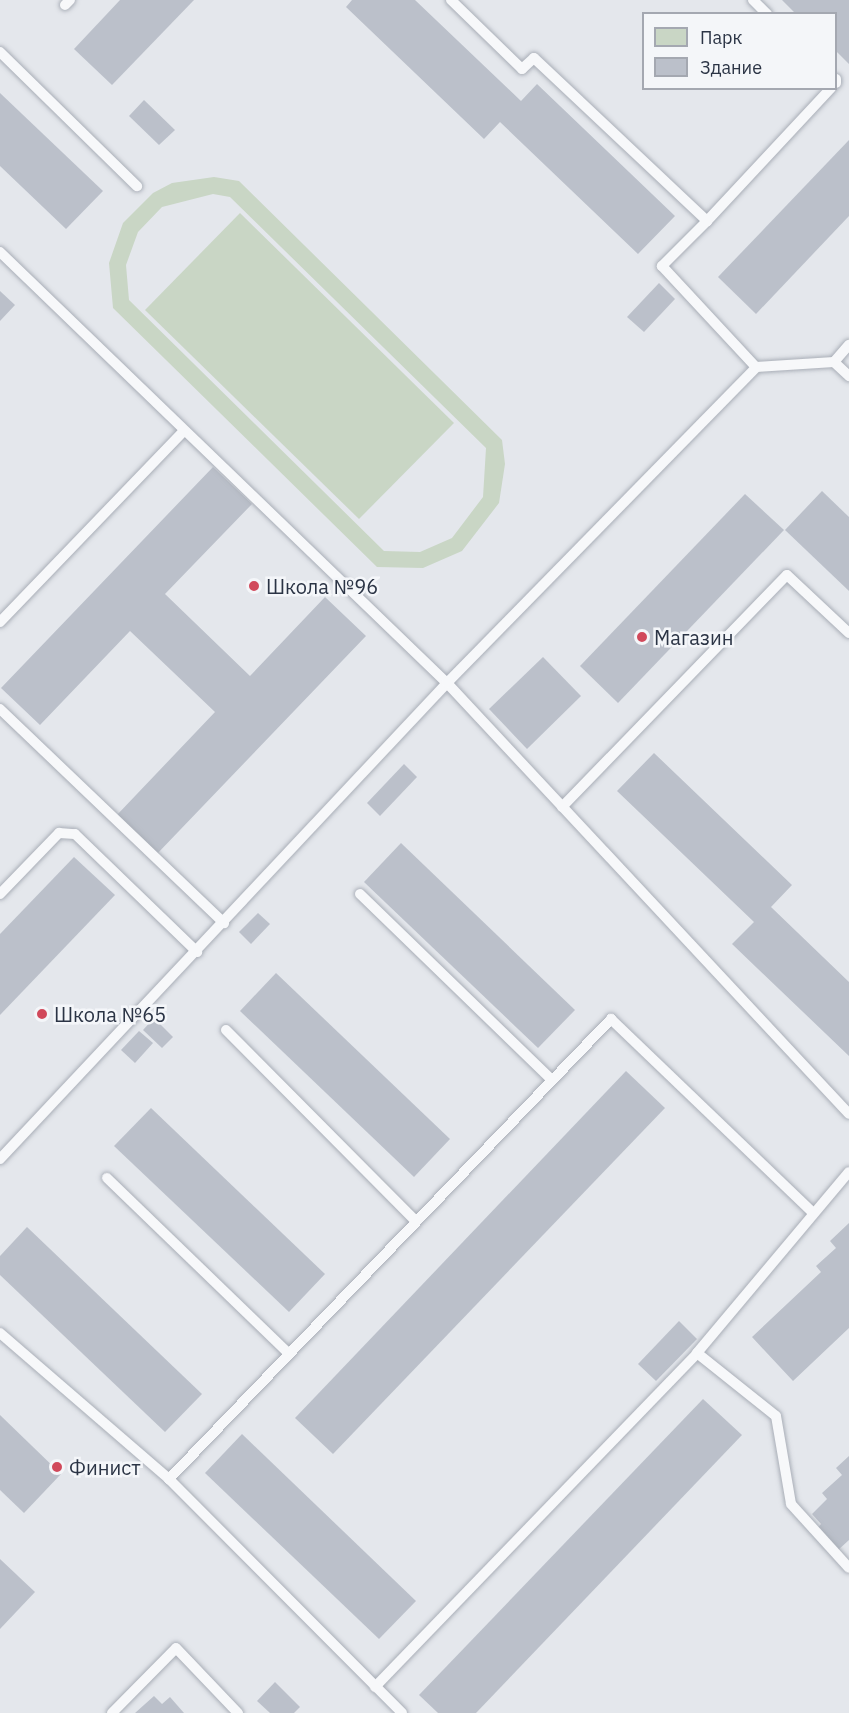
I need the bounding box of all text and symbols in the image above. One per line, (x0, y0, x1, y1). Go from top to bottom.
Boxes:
legend (642, 12, 837, 90)
text: Парк (700, 26, 742, 49)
text: Здание (700, 56, 762, 79)
place label: Школа №96 (266, 574, 378, 598)
marker: Школа №96 (247, 579, 261, 593)
place label: Магазин (654, 625, 734, 649)
marker: Магазин (635, 630, 649, 644)
place label: Школа №65 (54, 1002, 166, 1026)
marker: Школа №65 (35, 1007, 49, 1021)
place label: Финист (69, 1455, 141, 1479)
marker: Финист (50, 1460, 64, 1474)

